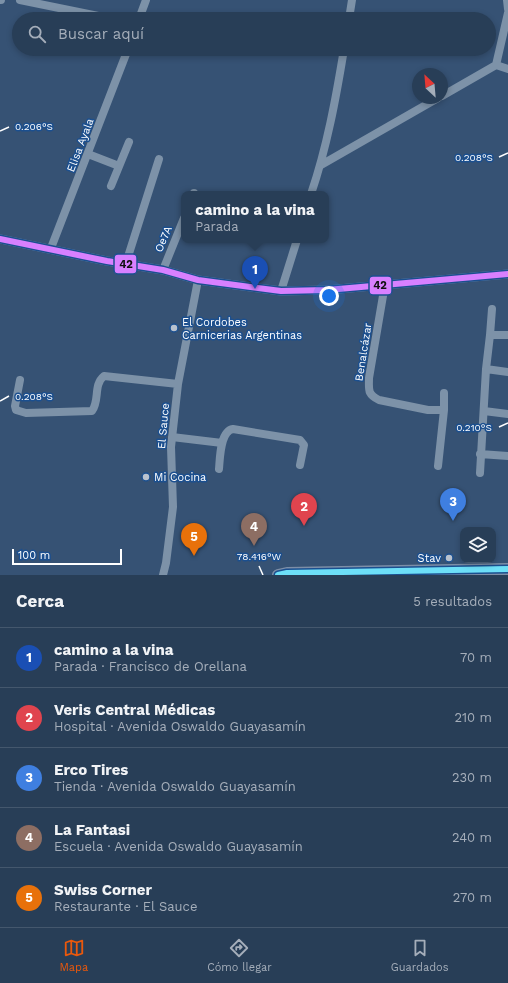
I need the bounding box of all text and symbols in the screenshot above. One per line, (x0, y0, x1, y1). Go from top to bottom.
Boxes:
search box (12, 12, 496, 56)
icon: search (26, 23, 48, 45)
text: Buscar aquí (58, 25, 144, 43)
north arrow (412, 68, 448, 104)
street label: Elisa Ayala (64, 116, 97, 174)
text: 0.206°S (15, 121, 53, 132)
text: 0.208°S (455, 152, 493, 163)
popup (181, 191, 329, 243)
text: camino a la vina (195, 201, 315, 219)
text: Parada (195, 219, 239, 234)
street label: Oe7A (152, 224, 175, 254)
line badge: 42 (114, 254, 137, 274)
pin: 1 (242, 256, 268, 289)
text: 42 (119, 258, 133, 271)
line badge: 42 (369, 276, 392, 295)
text: 42 (373, 279, 387, 292)
your location (319, 286, 339, 306)
place label: El Cordobes Carnicerias Argentinas (182, 316, 302, 342)
street label: Benalcázar (352, 321, 375, 382)
marker: El Cordobes Carnicerias Argentinas (169, 323, 179, 333)
text: 0.208°S (15, 391, 53, 402)
street label: El Sauce (155, 402, 172, 450)
text: 0.210°S (456, 422, 492, 433)
place label: Mi Cocina (154, 471, 206, 484)
marker: Mi Cocina (141, 472, 151, 482)
pin: 3 (440, 488, 466, 521)
pin: 2 (291, 493, 317, 526)
pin: 4 (241, 513, 267, 546)
pin: 5 (181, 523, 207, 556)
map controls (460, 527, 496, 563)
button: layers (460, 527, 496, 563)
scale bar (12, 547, 122, 566)
text: 100 m (18, 549, 50, 562)
text: 78.416°W (237, 551, 282, 562)
place label: Stav (418, 552, 441, 565)
marker: Stav (444, 553, 454, 563)
text: Cerca (16, 591, 64, 611)
text: 5 resultados (413, 594, 492, 609)
text: camino a la vina (54, 641, 173, 659)
text: 1 (26, 650, 32, 665)
text: 70 m (460, 650, 492, 665)
text: Parada · Francisco de Orellana (54, 659, 247, 674)
text: Veris Central Médicas (54, 701, 215, 719)
text: 2 (25, 710, 33, 725)
text: 210 m (454, 710, 492, 725)
text: Hospital · Avenida Oswaldo Guayasamín (54, 719, 306, 734)
text: Erco Tires (54, 761, 128, 779)
text: 3 (25, 770, 33, 785)
text: 230 m (452, 770, 492, 785)
text: Tienda · Avenida Oswaldo Guayasamín (54, 779, 296, 794)
text: La Fantasi (54, 821, 130, 839)
text: 4 (25, 830, 33, 845)
text: 240 m (452, 830, 492, 845)
text: Escuela · Avenida Oswaldo Guayasamín (54, 839, 303, 854)
text: Swiss Corner (54, 881, 152, 899)
text: 5 (25, 890, 33, 905)
text: 270 m (453, 890, 492, 905)
text: Restaurante · El Sauce (54, 899, 197, 914)
tab: Mapa (59, 937, 88, 974)
tab: Cómo llegar (207, 937, 272, 974)
tab: Guardados (391, 937, 448, 974)

